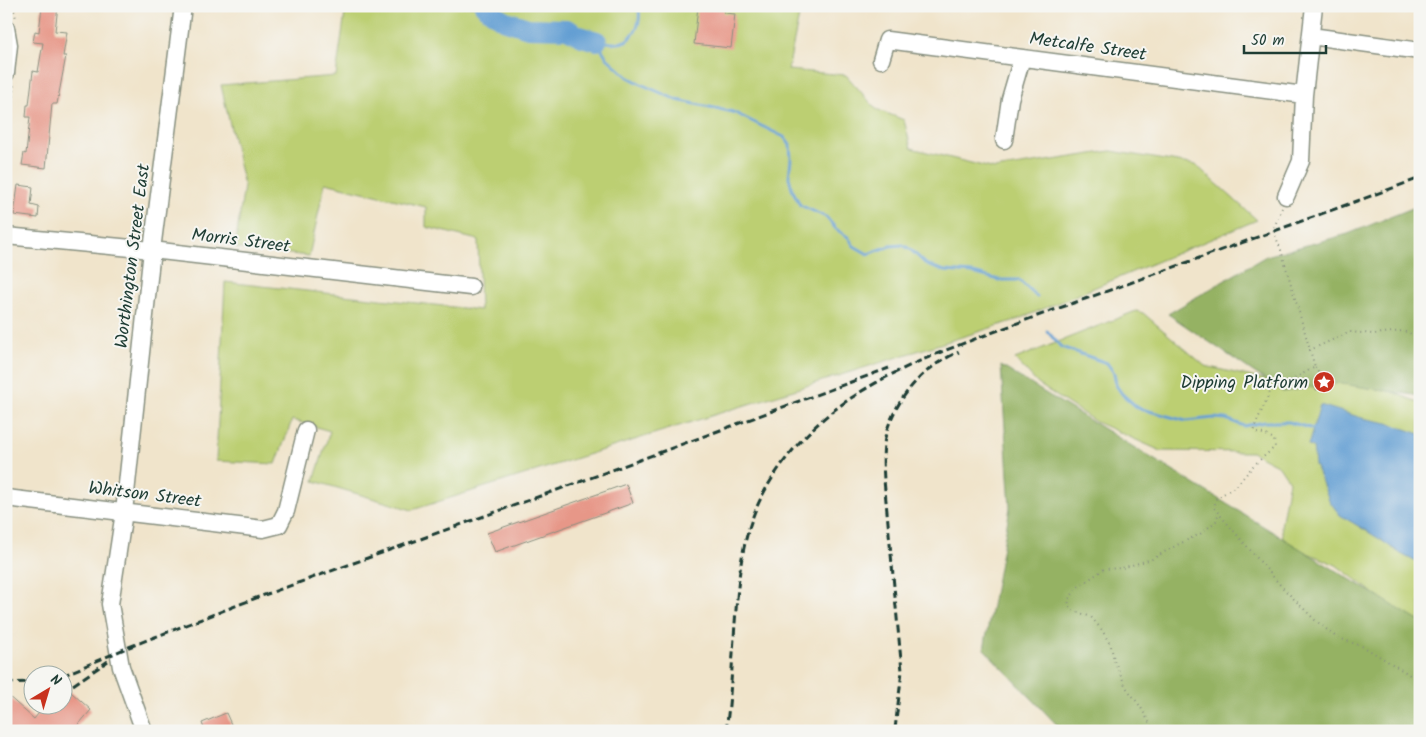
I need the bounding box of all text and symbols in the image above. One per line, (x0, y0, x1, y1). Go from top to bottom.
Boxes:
scale bar (1244, 22, 1326, 54)
street label: Metcalfe Street (1027, 25, 1149, 70)
text: 50 m (1251, 29, 1285, 53)
street label: Worthington Street East (108, 161, 159, 350)
street label: Morris Street (190, 221, 293, 262)
place label: Dipping Platform (1180, 369, 1308, 398)
place icon: Dipping Platform (1312, 370, 1336, 394)
street label: Whitson Street (87, 474, 204, 517)
north arrow (22, 664, 72, 714)
text: N (45, 669, 66, 692)

